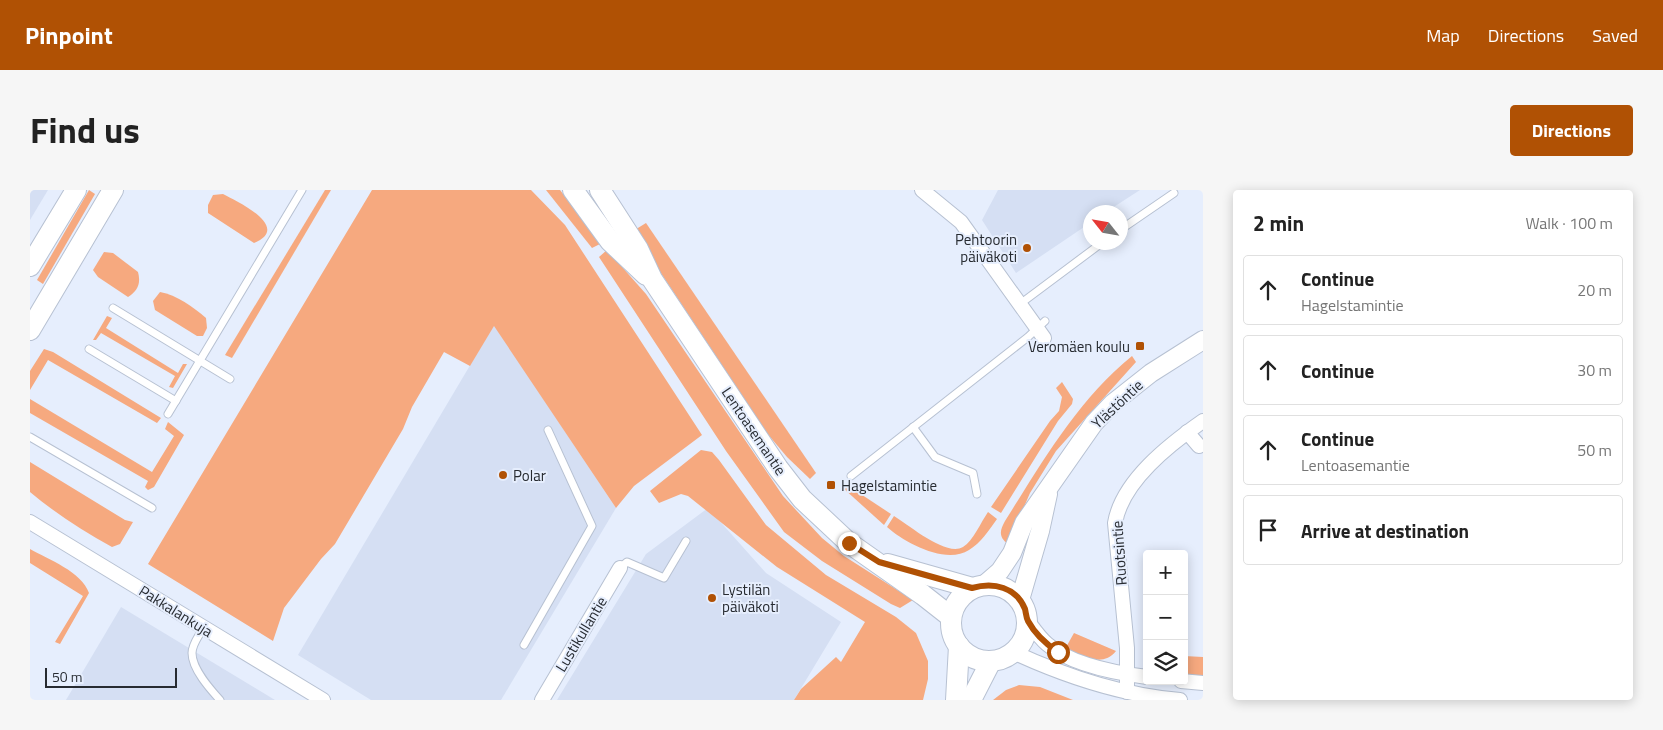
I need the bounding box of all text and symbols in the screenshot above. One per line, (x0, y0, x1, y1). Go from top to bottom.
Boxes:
text: Pinpoint (25, 17, 113, 53)
text: Map (1426, 22, 1460, 49)
text: Directions (1488, 22, 1564, 49)
text: Saved (1592, 22, 1638, 49)
text: Find us (30, 103, 140, 157)
button: Directions (1510, 105, 1633, 156)
north arrow (1083, 205, 1128, 250)
text: 2 min (1253, 207, 1304, 239)
text: Walk · 100 m (1525, 211, 1613, 235)
place label: Pehtoorin päiväkoti (955, 228, 1017, 268)
marker: Pehtoorin päiväkoti (1021, 242, 1033, 254)
text: Continue (1301, 264, 1374, 293)
icon: ahead (1254, 276, 1282, 304)
text: 20 m (1577, 278, 1612, 302)
text: Hagelstamintie (1301, 293, 1404, 317)
place label: Veromäen koulu (1028, 335, 1130, 358)
marker: Veromäen koulu (1134, 340, 1146, 352)
icon: ahead (1254, 356, 1282, 384)
text: Continue (1301, 356, 1374, 385)
text: 30 m (1577, 358, 1612, 382)
street label: Ylästöntie (1086, 374, 1148, 434)
street label: Lentoasemantie (716, 382, 792, 480)
text: Continue (1301, 424, 1374, 453)
icon: ahead (1254, 436, 1282, 464)
text: 50 m (1577, 438, 1612, 462)
text: Lentoasemantie (1301, 453, 1410, 477)
place label: Polar (513, 464, 546, 487)
marker: Polar (497, 469, 509, 481)
place label: Hagelstamintie (841, 474, 937, 497)
marker: Hagelstamintie (825, 479, 837, 491)
icon: arrive (1254, 516, 1282, 544)
text: Arrive at destination (1301, 516, 1469, 545)
street label: Ruotsintie (1105, 520, 1133, 586)
route end (838, 532, 861, 555)
map controls (1143, 550, 1188, 685)
button: + (1143, 550, 1188, 595)
place label: Lystilän päiväkoti (722, 578, 779, 618)
street label: Pakkalankuja (135, 579, 218, 643)
street label: Lustikullantie (549, 592, 613, 676)
marker: Lystilän päiväkoti (706, 592, 718, 604)
button: − (1143, 595, 1188, 640)
button: layers (1143, 640, 1188, 685)
route start (1047, 641, 1070, 664)
scale bar (45, 665, 178, 688)
text: 50 m (52, 666, 82, 687)

